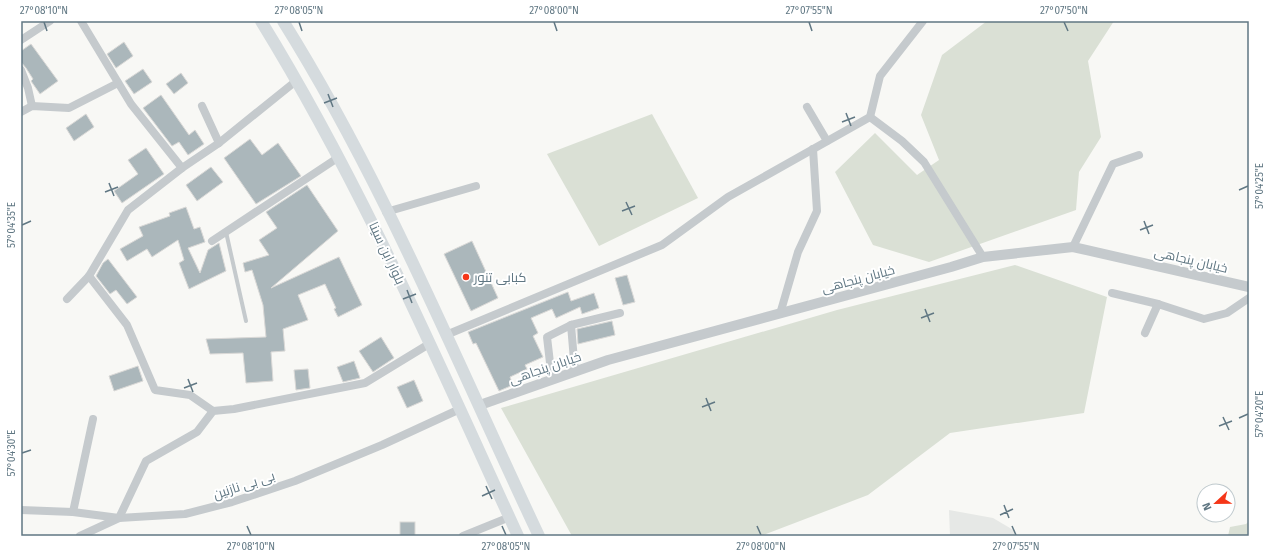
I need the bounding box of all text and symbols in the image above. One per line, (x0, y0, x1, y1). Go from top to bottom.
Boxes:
text: 27°08'10"N (20, 5, 68, 17)
text: 27°08'05"N (275, 5, 323, 17)
text: 27°08'00"N (529, 5, 579, 17)
text: 27°07'55"N (785, 5, 833, 17)
text: 27°07'50"N (1040, 5, 1088, 17)
text: 57°04'25"E (1254, 163, 1266, 209)
text: 57°04'35"E (6, 202, 18, 248)
street label: بلوار ابن سینا (366, 219, 408, 287)
street label: خیابان پنجاهی (1152, 244, 1229, 278)
street label: خیابان پنجاهی (820, 262, 897, 298)
place label: کبابی تنور (473, 270, 526, 285)
marker: کبابی تنور (461, 272, 471, 282)
street label: خیابان پنجاهی (507, 349, 584, 389)
text: 57°04'20"E (1254, 391, 1266, 437)
text: 57°04'30"E (6, 430, 18, 476)
street label: بی بی نازنین (211, 468, 277, 502)
north arrow (1196, 483, 1236, 523)
text: N (1200, 501, 1215, 512)
text: 27°08'10"N (227, 541, 275, 553)
text: 27°08'05"N (482, 541, 530, 553)
text: 27°08'00"N (736, 541, 786, 553)
text: 27°07'55"N (992, 541, 1040, 553)

